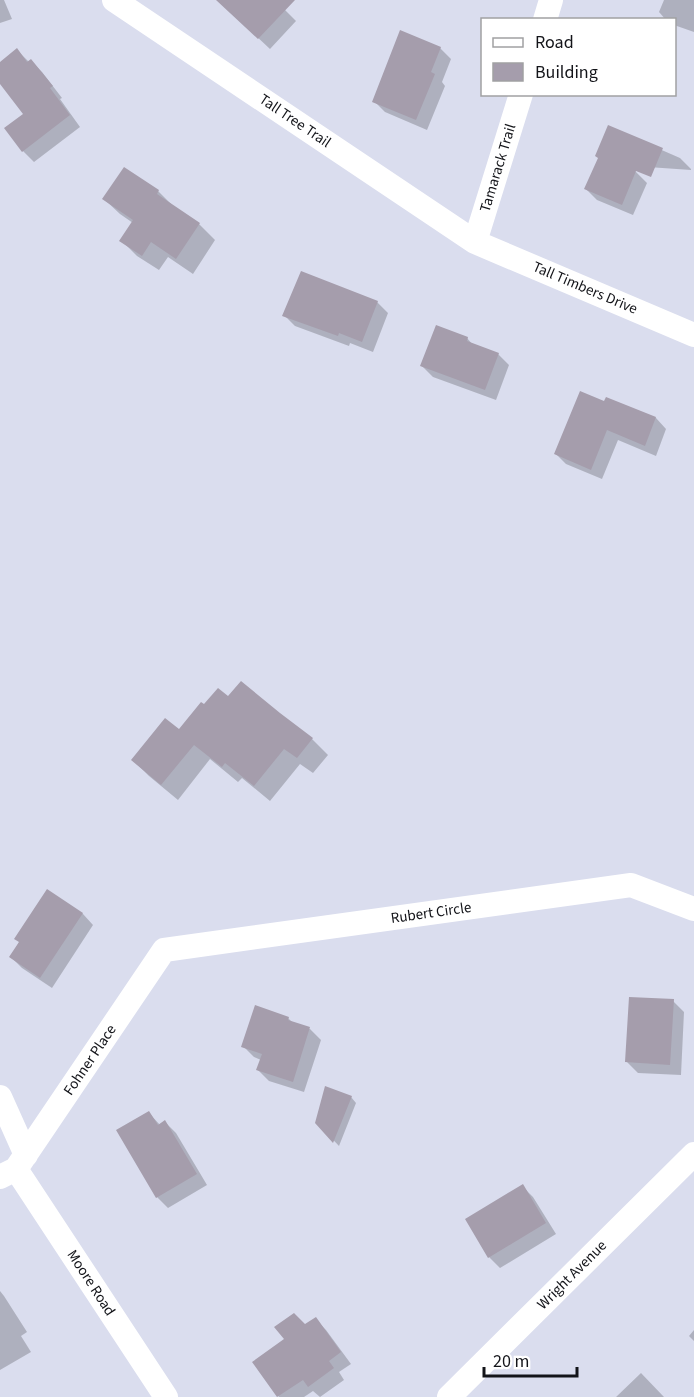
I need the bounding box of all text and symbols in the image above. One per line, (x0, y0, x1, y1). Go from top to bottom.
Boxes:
legend (481, 18, 676, 96)
text: Road (535, 30, 574, 55)
text: Building (535, 60, 598, 85)
street label: Tall Tree Trail (255, 89, 335, 153)
street label: Tamarack Trail (475, 121, 521, 215)
street label: Tall Timbers Drive (529, 256, 641, 320)
street label: Rubert Circle (389, 897, 473, 929)
street label: Fohner Place (59, 1020, 121, 1100)
street label: Wright Avenue (533, 1236, 611, 1314)
street label: Moore Road (62, 1246, 120, 1320)
scale bar (484, 1340, 577, 1378)
text: 20 m (493, 1349, 529, 1374)

